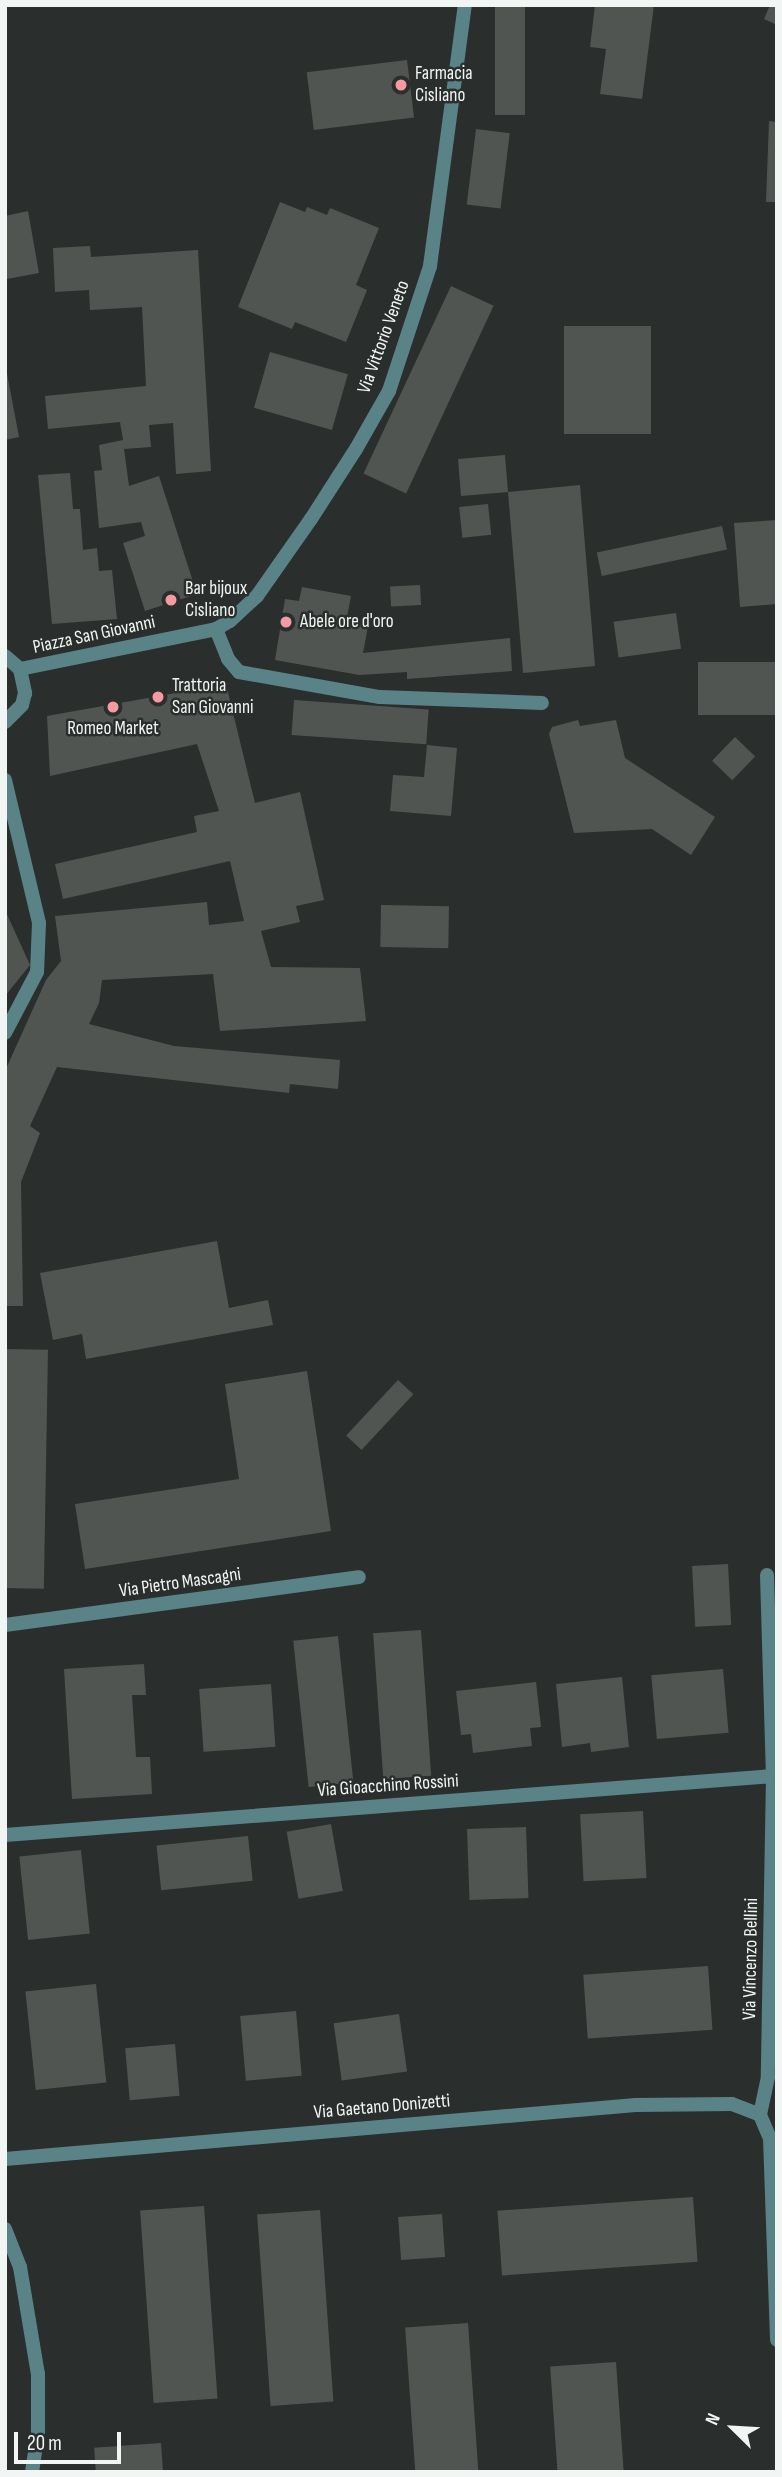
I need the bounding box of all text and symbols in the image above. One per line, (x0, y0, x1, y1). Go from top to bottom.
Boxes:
place label: Farmacia Cisliano (415, 63, 473, 107)
marker: Farmacia Cisliano (393, 77, 409, 93)
street label: Via Vittorio Veneto (353, 277, 415, 397)
place label: Bar bijoux Cisliano (185, 578, 247, 622)
marker: Bar bijoux Cisliano (163, 592, 179, 608)
street label: Piazza San Giovanni (31, 611, 157, 659)
place label: Abele ore d'oro (300, 611, 394, 633)
marker: Abele ore d'oro (278, 614, 294, 630)
place label: Trattoria San Giovanni (172, 675, 254, 719)
marker: Trattoria San Giovanni (150, 689, 166, 705)
marker: Romeo Market (105, 699, 121, 715)
place label: Romeo Market (67, 718, 159, 740)
street label: Via Pietro Mascagni (118, 1563, 242, 1603)
street label: Via Gioacchino Rossini (317, 1770, 459, 1802)
street label: Via Vincenzo Bellini (739, 1898, 763, 2020)
street label: Via Gaetano Donizetti (313, 2090, 451, 2124)
north arrow (698, 2393, 768, 2463)
text: N (701, 2410, 726, 2429)
scale bar (18, 2418, 124, 2462)
text: 20 m (27, 2431, 62, 2456)

